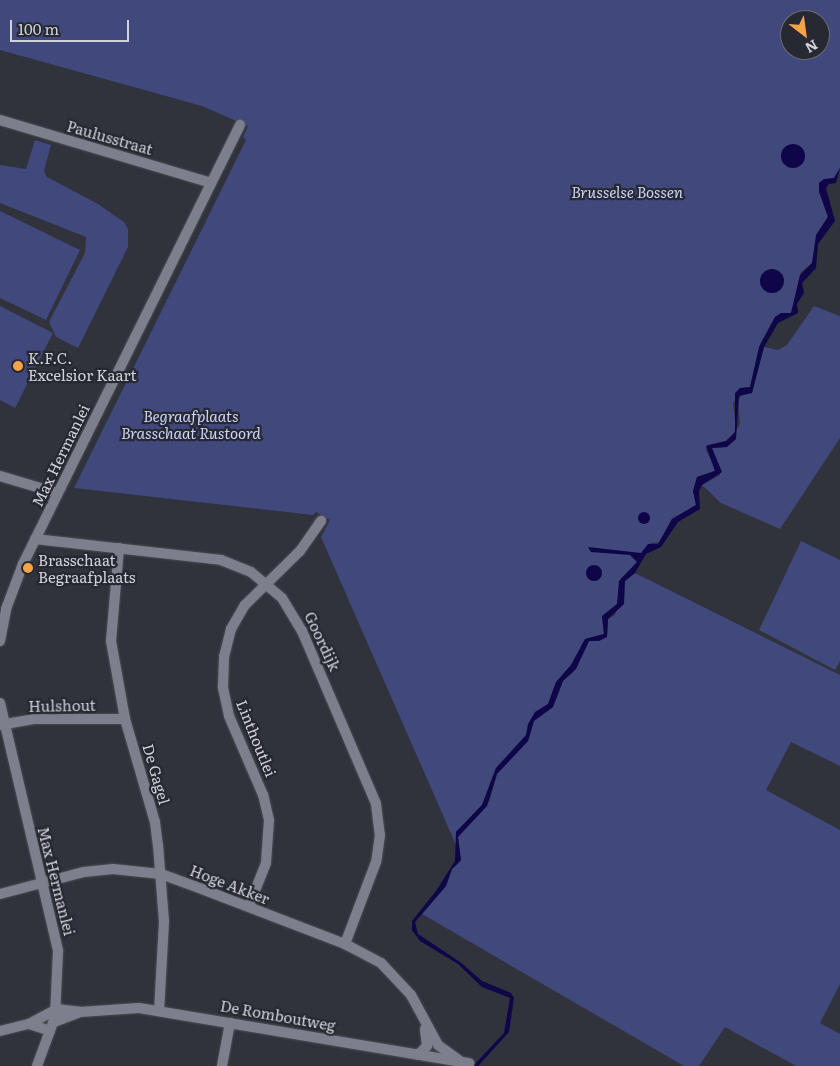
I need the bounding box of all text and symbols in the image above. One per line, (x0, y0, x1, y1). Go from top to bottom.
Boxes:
scale bar (12, 10, 131, 42)
north arrow (780, 10, 830, 60)
text: 100 m (18, 17, 59, 40)
text: N (802, 36, 822, 59)
street label: Paulusstraat (65, 116, 155, 158)
park label: Brusselse Bossen (571, 183, 683, 201)
place label: K.F.C. Excelsior Kaart (28, 348, 137, 383)
marker: K.F.C. Excelsior Kaart (12, 360, 24, 372)
street label: Max Hermanlei (27, 401, 93, 509)
park label: Begraafplaats Brasschaat Rustoord (121, 406, 261, 441)
place label: Brasschaat Begraafplaats (38, 550, 135, 585)
marker: Brasschaat Begraafplaats (22, 562, 34, 574)
street label: Goordijk (301, 609, 345, 673)
street label: Hulshout (28, 695, 96, 715)
street label: Linthoutlei (233, 697, 281, 779)
street label: De Gagel (140, 742, 174, 806)
street label: Max Hermanlei (35, 825, 79, 937)
street label: Hoge Akker (188, 861, 272, 907)
street label: De Romboutweg (219, 996, 337, 1034)

